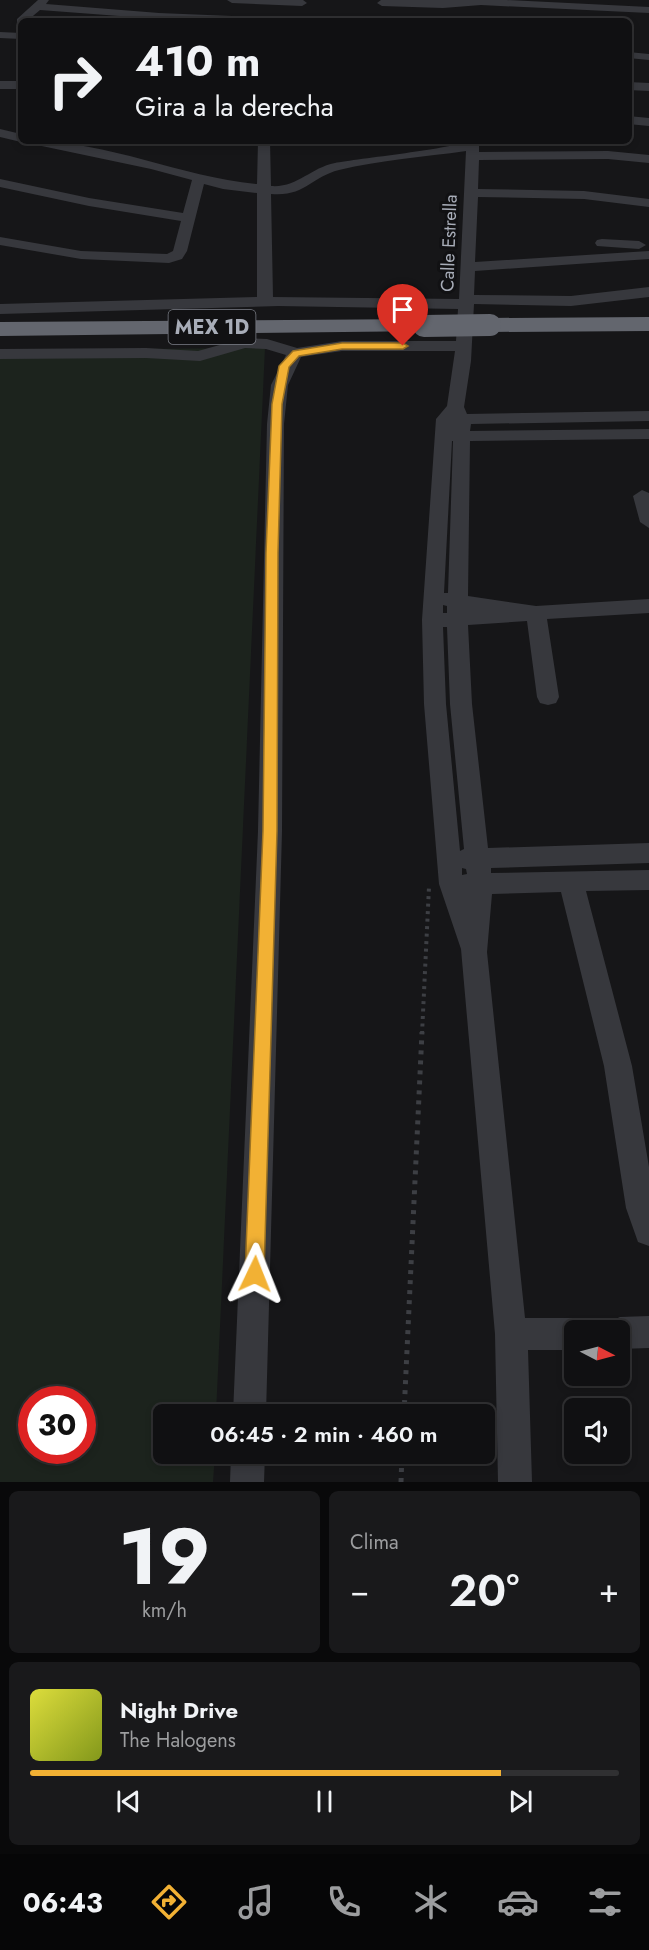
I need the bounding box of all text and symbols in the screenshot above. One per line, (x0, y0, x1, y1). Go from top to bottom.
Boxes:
text: 410 m (135, 31, 261, 92)
icon: right (36, 42, 114, 120)
text: Gira a la derecha (135, 87, 334, 126)
street label: Calle Estrella (434, 194, 464, 292)
pin (377, 284, 428, 346)
icon: arrive (386, 293, 419, 326)
road number: MEX 1D (168, 310, 256, 344)
position arrow (223, 1242, 287, 1306)
north arrow (564, 1320, 630, 1386)
map controls (564, 1320, 630, 1464)
speed limit sign: 30 (18, 1386, 96, 1464)
button: sound (564, 1398, 630, 1464)
text: 06:45 · 2 min · 460 m (210, 1418, 438, 1450)
text: 19 (119, 1501, 210, 1613)
text: Clima (350, 1528, 399, 1557)
text: 20° (449, 1558, 519, 1623)
text: − (350, 1567, 369, 1614)
text: + (599, 1567, 619, 1614)
text: km/h (142, 1596, 187, 1625)
text: Night Drive (120, 1694, 238, 1726)
text: The Halogens (120, 1726, 236, 1755)
icon: previous (112, 1785, 145, 1818)
icon: pause (308, 1785, 341, 1818)
icon: next (504, 1785, 537, 1818)
icon: directions (148, 1881, 190, 1923)
icon: music (235, 1881, 277, 1923)
icon: phone (323, 1881, 365, 1923)
icon: climate (410, 1881, 452, 1923)
icon: car (497, 1881, 539, 1923)
icon: filters (584, 1881, 626, 1923)
text: 06:43 (23, 1883, 103, 1922)

